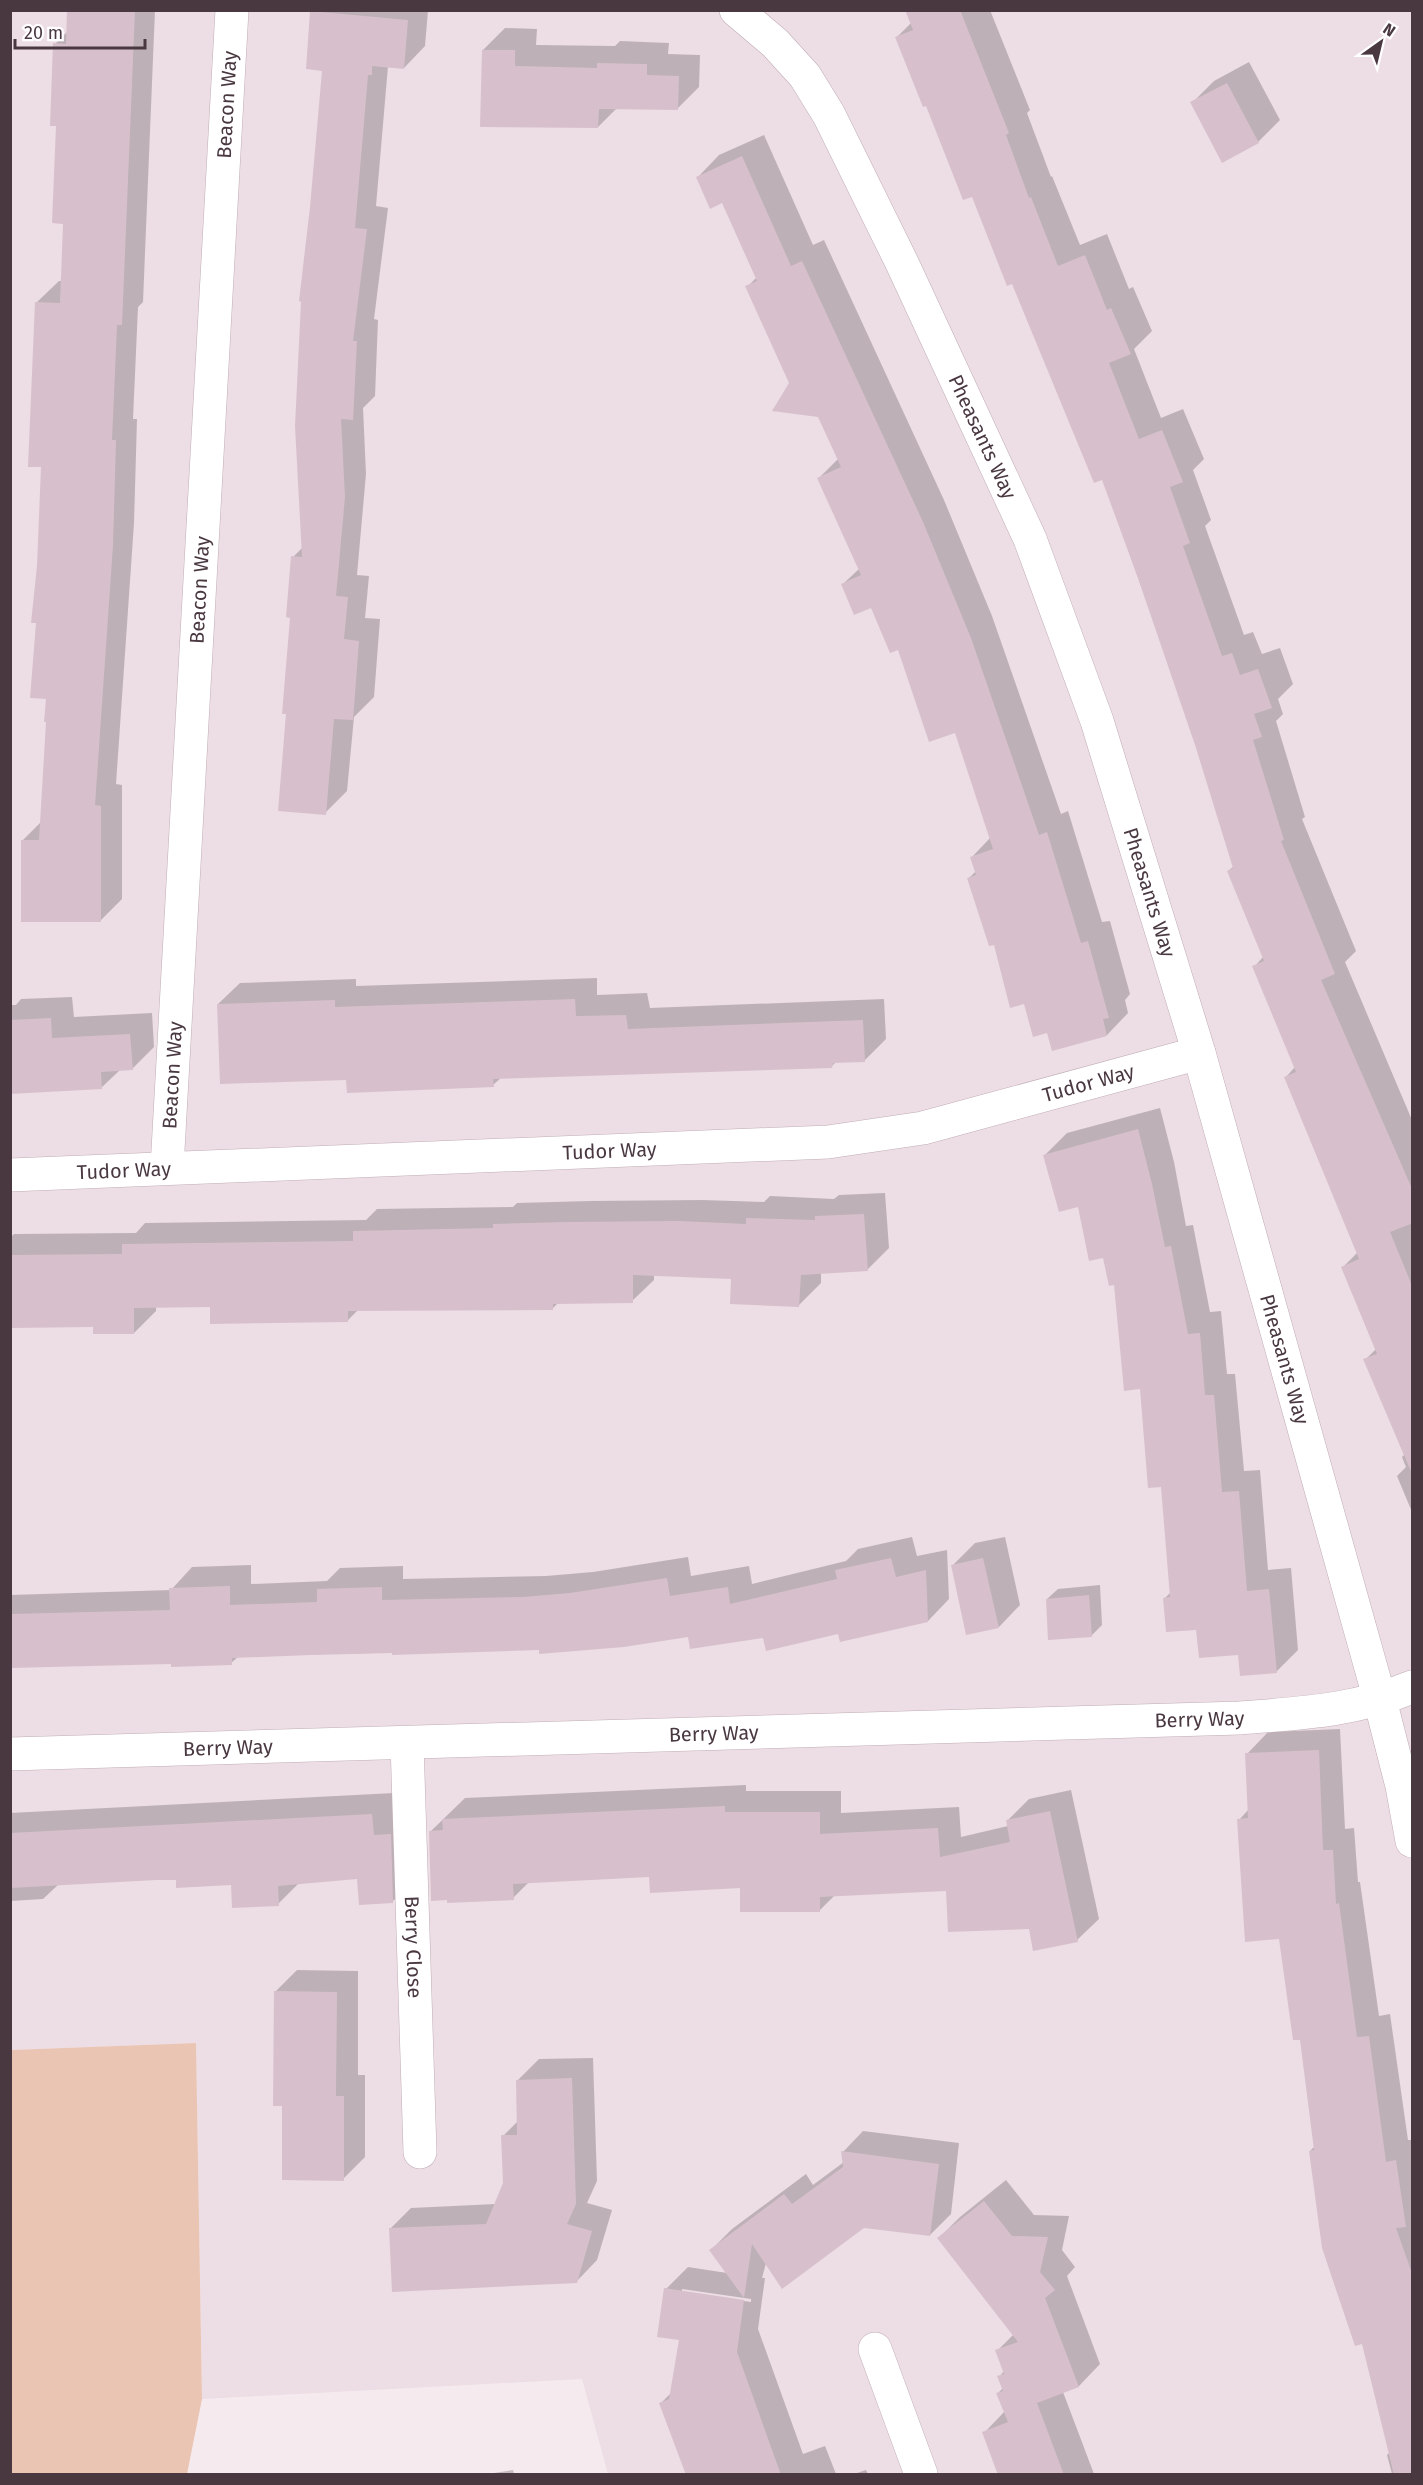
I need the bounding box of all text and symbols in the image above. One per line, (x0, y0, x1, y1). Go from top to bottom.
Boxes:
scale bar (15, 12, 146, 50)
north arrow (1351, 12, 1411, 72)
text: N (1379, 19, 1399, 41)
text: 20 m (24, 22, 63, 44)
street label: Beacon Way (212, 50, 242, 159)
street label: Pheasants Way (943, 371, 1022, 503)
street label: Beacon Way (184, 535, 214, 645)
street label: Pheasants Way (1118, 825, 1181, 960)
street label: Beacon Way (157, 1020, 187, 1130)
street label: Tudor Way (1040, 1059, 1137, 1107)
street label: Tudor Way (562, 1137, 657, 1165)
street label: Tudor Way (76, 1157, 172, 1184)
street label: Pheasants Way (1255, 1291, 1314, 1427)
street label: Berry Way (1154, 1706, 1245, 1732)
street label: Berry Way (668, 1720, 759, 1747)
street label: Berry Way (183, 1734, 273, 1761)
street label: Berry Close (400, 1895, 427, 1998)

